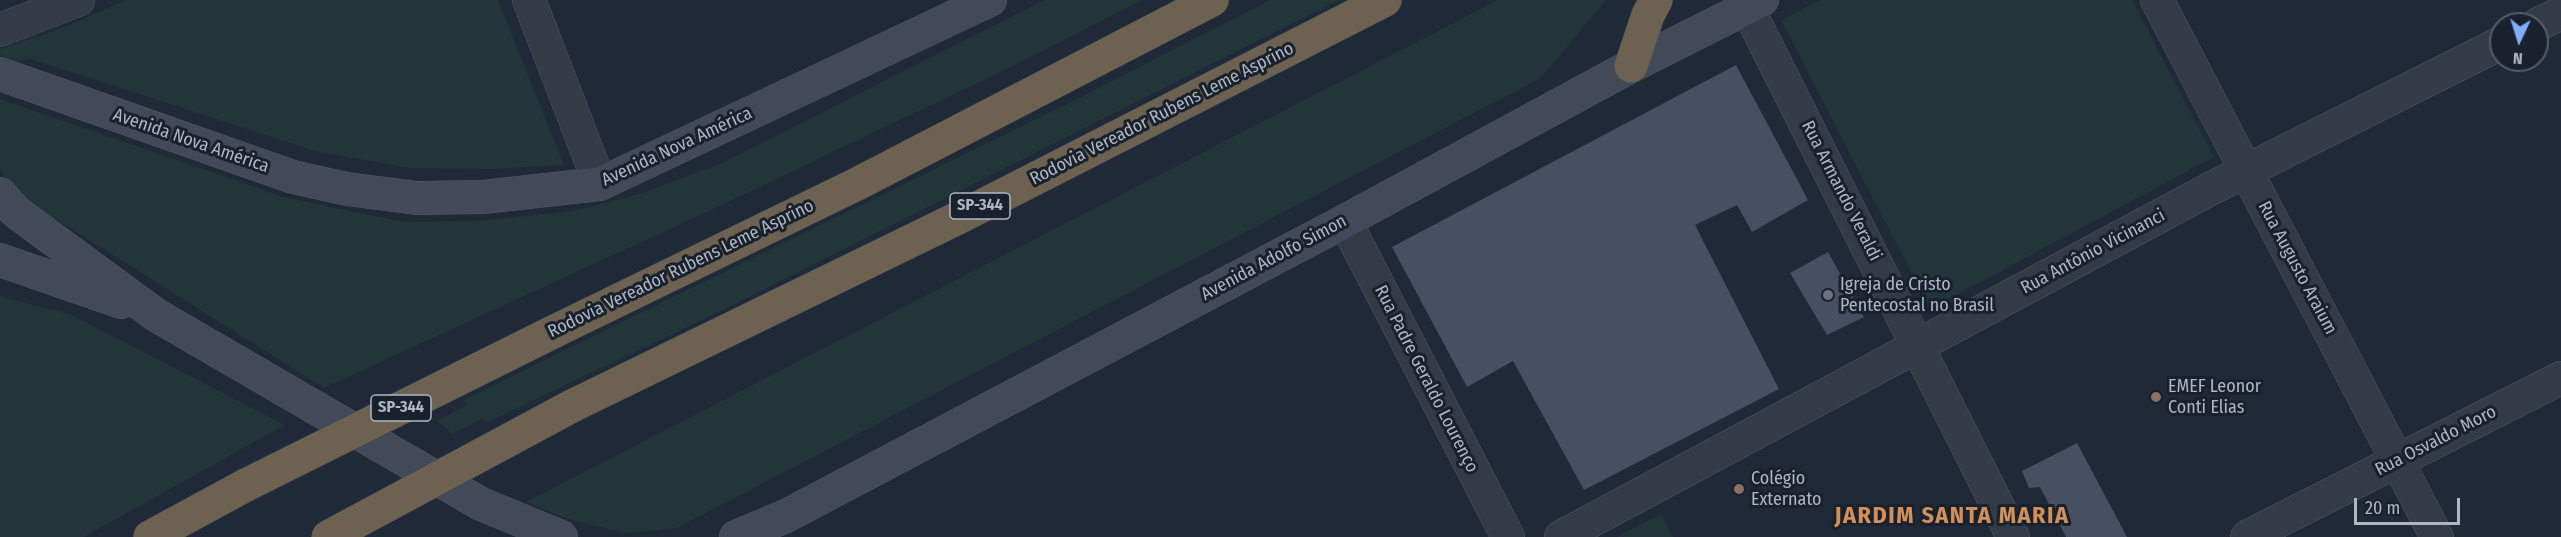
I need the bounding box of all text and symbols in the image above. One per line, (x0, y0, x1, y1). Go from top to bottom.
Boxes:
north arrow (2489, 12, 2549, 72)
street label: Rodovia Vereador Rubens Leme Asprino (1026, 38, 1298, 190)
text: N (2512, 49, 2523, 68)
street label: Avenida Nova América (598, 103, 756, 191)
street label: Avenida Nova América (110, 104, 272, 178)
street label: Rua Armando Veraldi (1796, 117, 1886, 265)
road number: SP-344 (950, 193, 1010, 219)
street label: Rodovia Vereador Rubens Leme Asprino (544, 195, 818, 343)
street label: Rua Augusto Araium (2253, 198, 2341, 338)
street label: Rua Antônio Vicinanci (2017, 205, 2169, 299)
street label: Avenida Adolfo Simon (1198, 211, 1350, 305)
place label: Igreja de Cristo Pentecostal no Brasil (1840, 274, 1994, 316)
street label: Rua Padre Geraldo Lourenço (1369, 282, 1483, 476)
marker: Igreja de Cristo Pentecostal no Brasil (1821, 288, 1835, 302)
place label: EMEF Leonor Conti Elias (2168, 376, 2261, 418)
marker: EMEF Leonor Conti Elias (2149, 390, 2163, 404)
road number: SP-344 (371, 395, 431, 421)
street label: Rua Osvaldo Moro (2372, 401, 2500, 481)
place label: Colégio Externato (1751, 468, 1822, 510)
marker: Colégio Externato (1732, 482, 1746, 496)
scale bar (2357, 486, 2464, 524)
text: 20 m (2365, 497, 2400, 519)
district label: JARDIM SANTA MARIA (1834, 502, 2070, 530)

